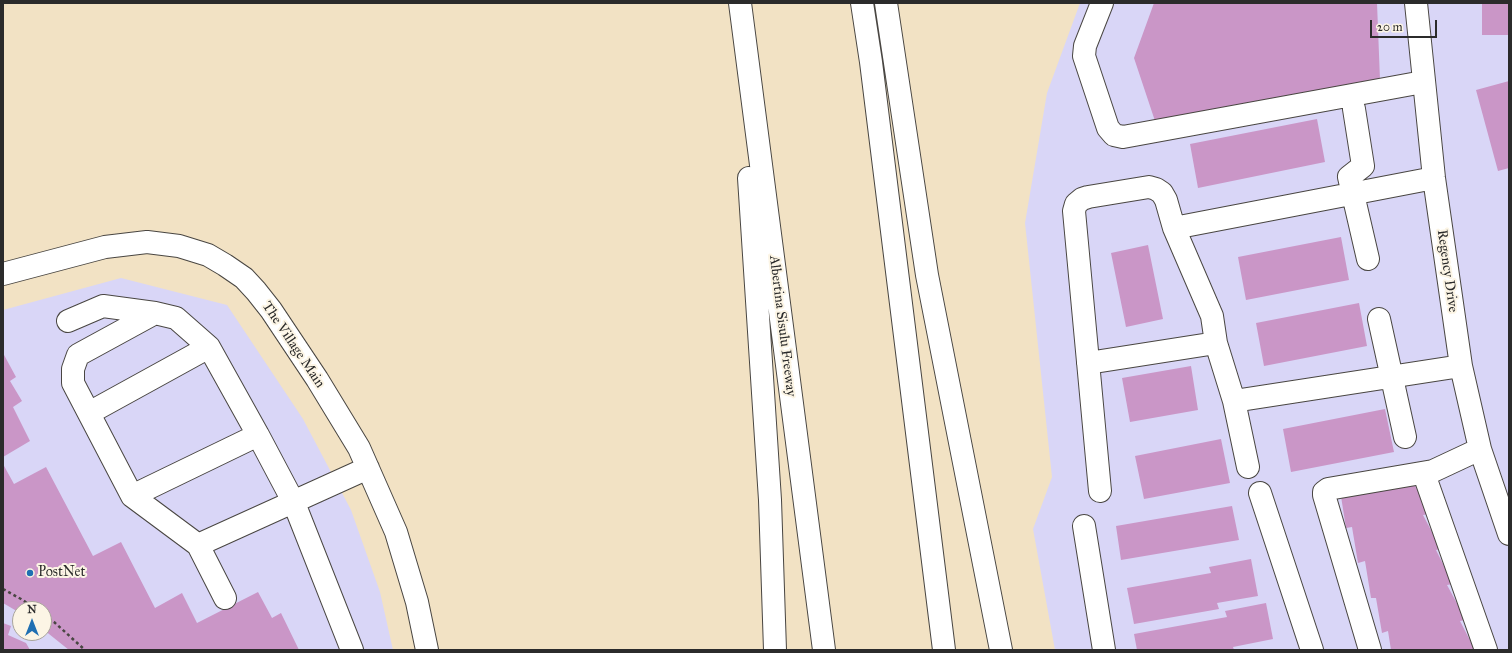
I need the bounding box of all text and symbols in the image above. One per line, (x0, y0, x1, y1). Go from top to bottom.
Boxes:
scale bar (1372, 12, 1439, 38)
text: 20 m (1377, 20, 1403, 34)
street label: Regency Drive (1433, 229, 1461, 313)
street label: Albertina Sisulu Freeway (765, 254, 799, 398)
street label: The Village Main (258, 299, 328, 391)
place label: PostNet (38, 565, 85, 581)
marker: PostNet (25, 568, 35, 578)
north arrow (12, 601, 52, 641)
text: N (27, 603, 37, 616)

